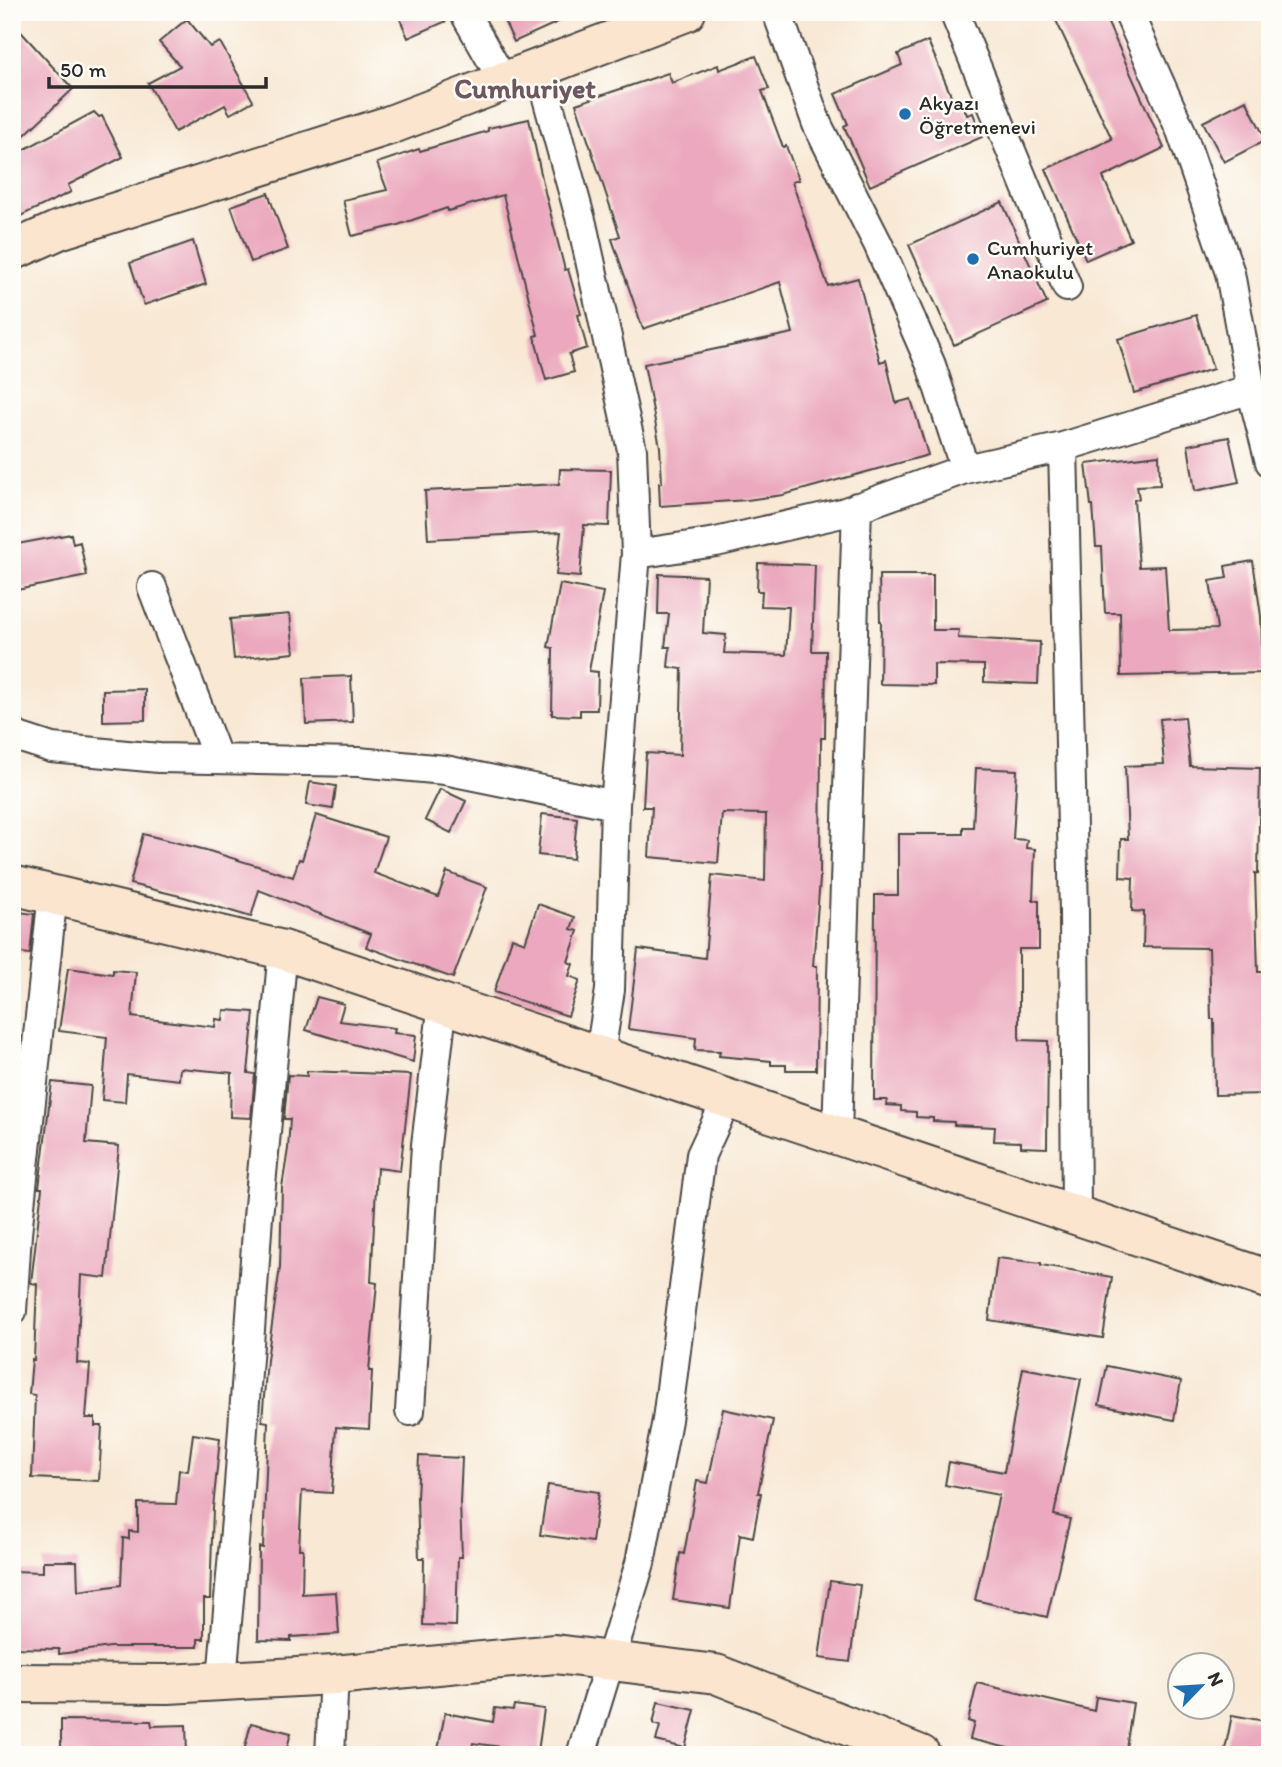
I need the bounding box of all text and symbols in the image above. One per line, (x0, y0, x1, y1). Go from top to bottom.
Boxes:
scale bar (49, 46, 266, 90)
text: 50 m (60, 57, 107, 82)
district label: Cumhuriyet (454, 71, 596, 105)
place label: Akyazı Öğretmenevi (919, 90, 1036, 139)
marker: Akyazı Öğretmenevi (897, 106, 913, 122)
place label: Cumhuriyet Anaokulu (987, 235, 1093, 284)
marker: Cumhuriyet Anaokulu (965, 251, 981, 267)
north arrow (1166, 1652, 1236, 1722)
text: N (1203, 1668, 1229, 1690)

